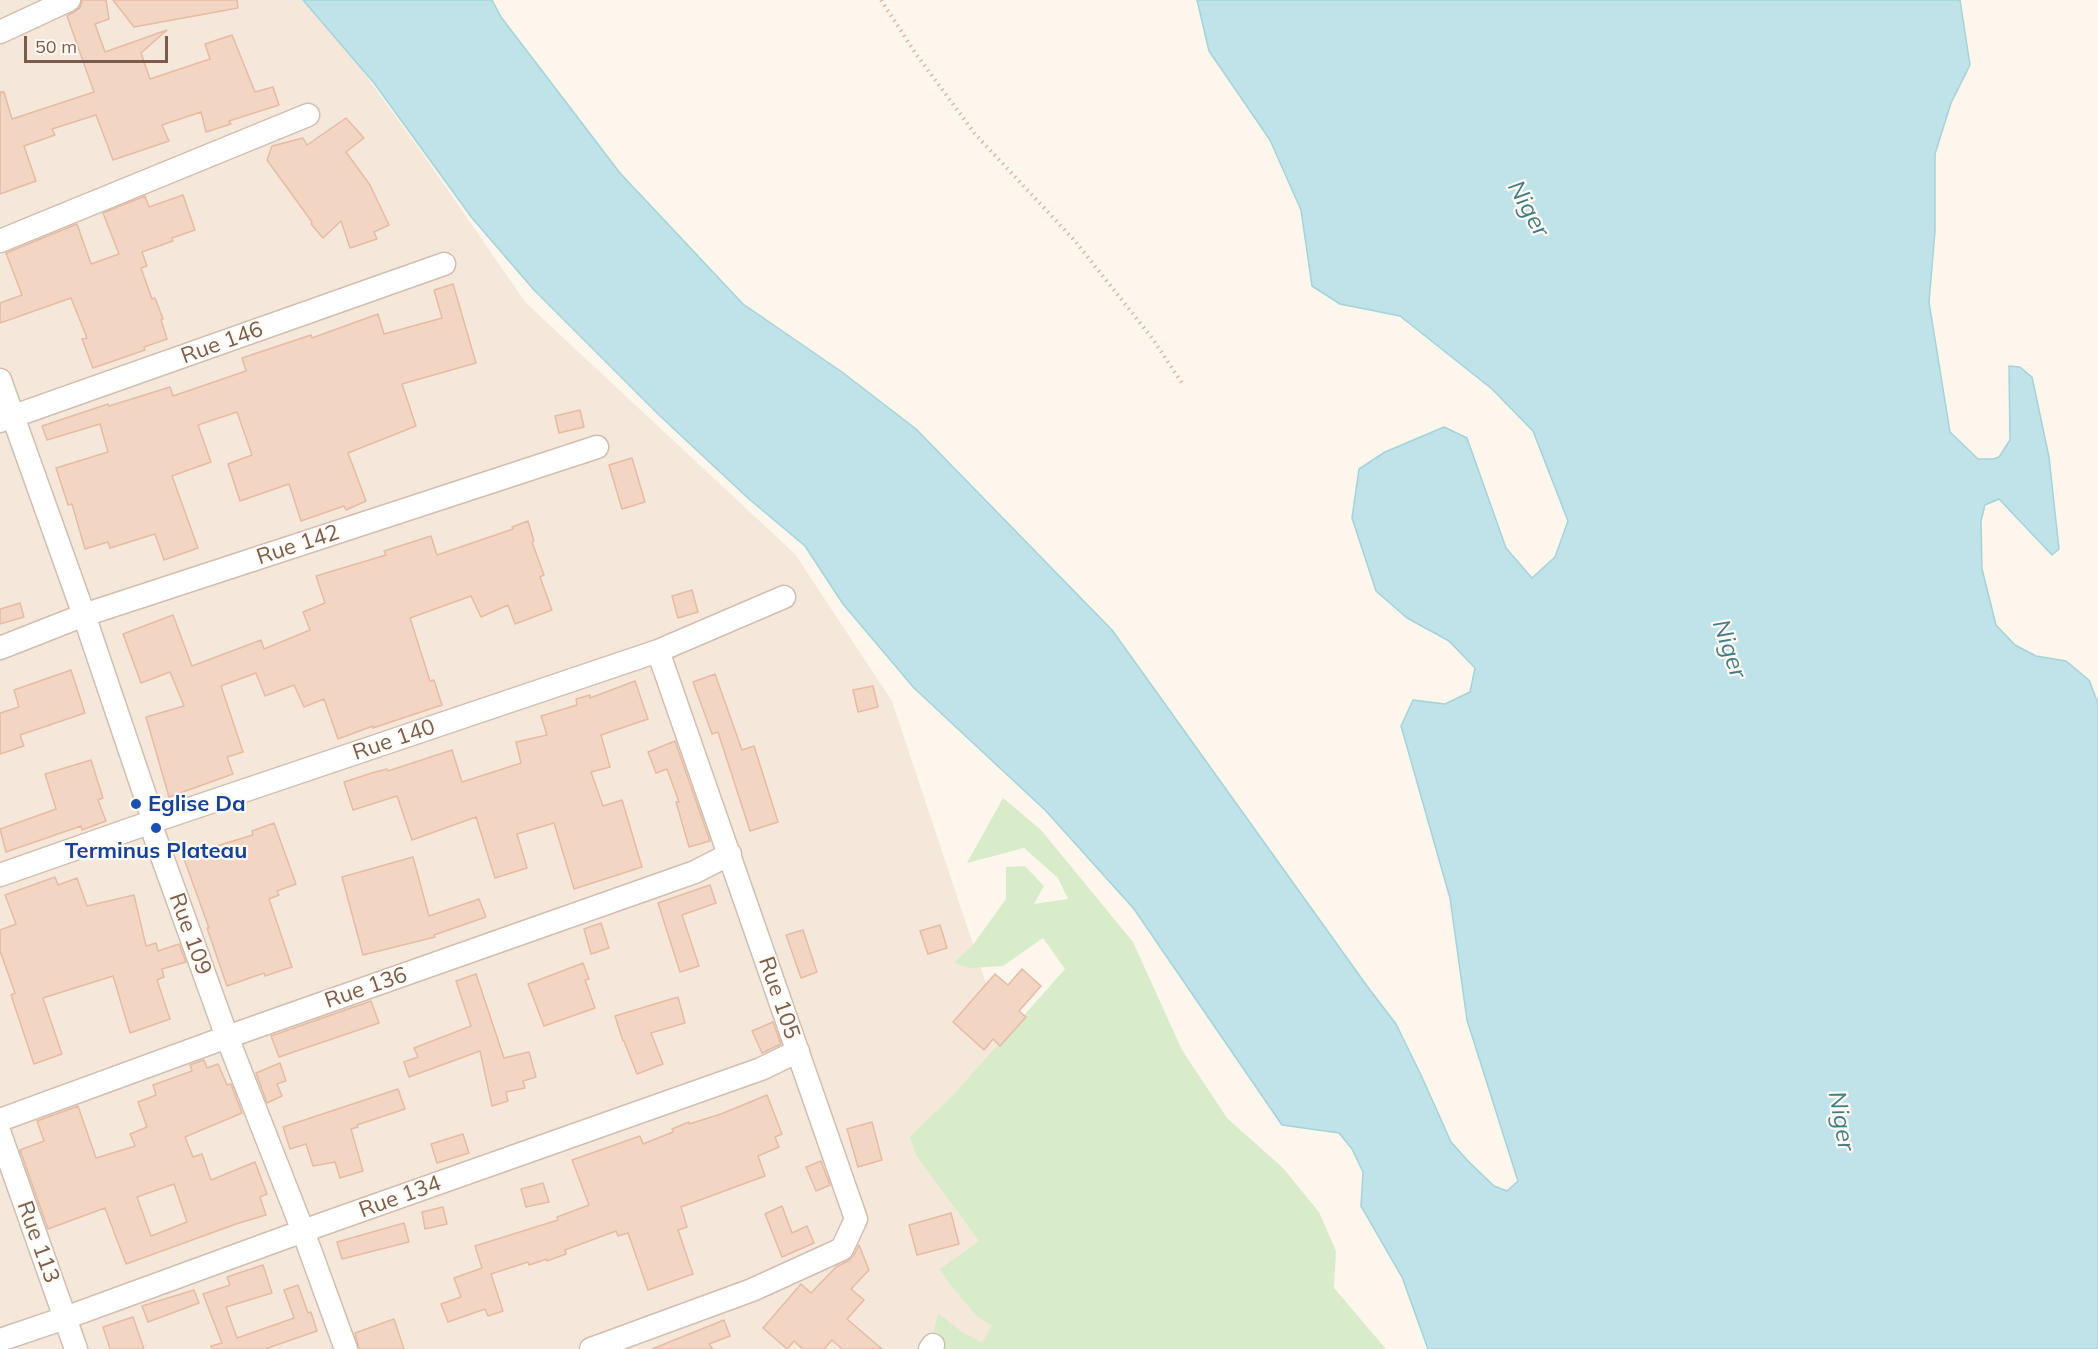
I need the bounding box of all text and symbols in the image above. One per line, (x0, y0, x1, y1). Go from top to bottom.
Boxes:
scale bar (27, 24, 171, 62)
text: 50 m (35, 35, 77, 58)
water label: Niger (1501, 176, 1555, 242)
street label: Rue 146 (177, 316, 267, 370)
street label: Rue 142 (253, 519, 343, 571)
water label: Niger (1706, 616, 1752, 682)
street label: Rue 140 (349, 714, 439, 766)
place label: Eglise Da (148, 791, 246, 817)
marker: Eglise Da (129, 797, 143, 811)
marker: Terminus Plateau (149, 821, 163, 835)
place label: Terminus Plateau (65, 838, 247, 864)
street label: Rue 109 (163, 889, 217, 979)
street label: Rue 105 (753, 953, 805, 1043)
street label: Rue 136 (321, 962, 411, 1014)
water label: Niger (1822, 1089, 1860, 1153)
street label: Rue 134 (355, 1170, 445, 1224)
street label: Rue 113 (11, 1197, 65, 1287)

